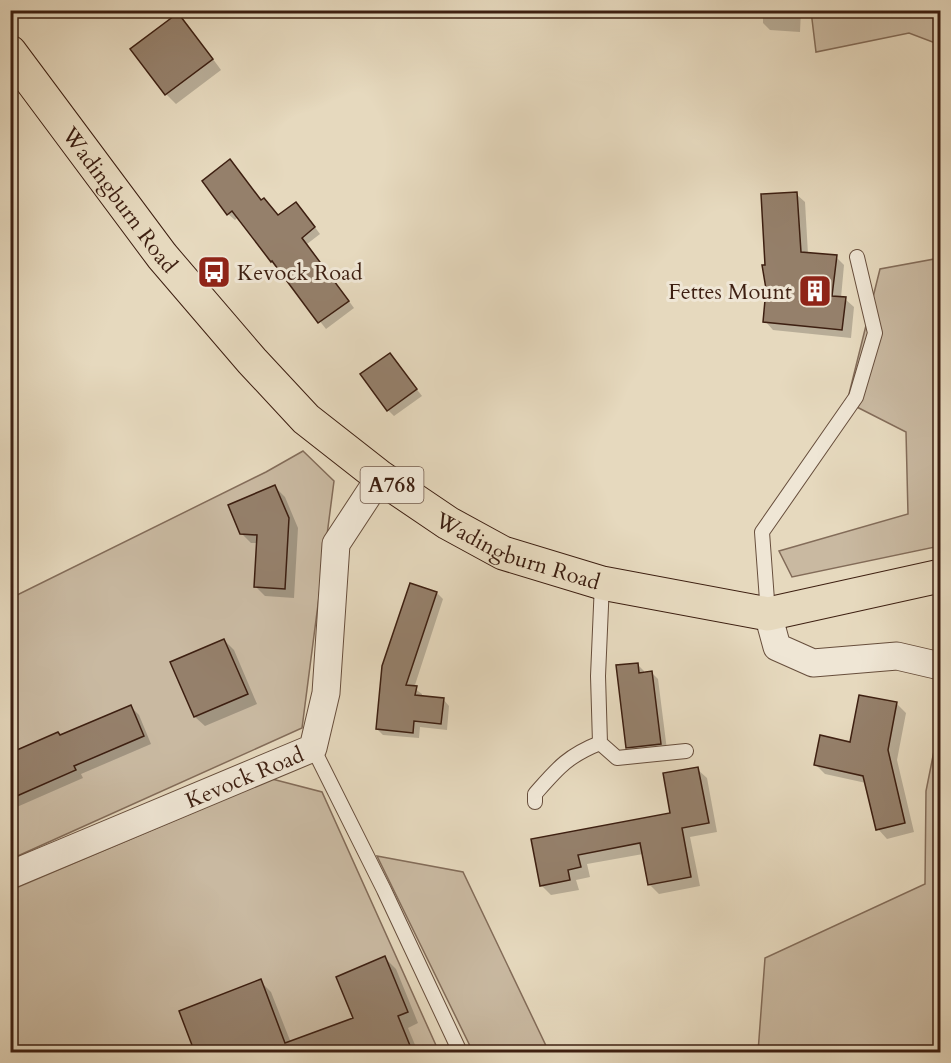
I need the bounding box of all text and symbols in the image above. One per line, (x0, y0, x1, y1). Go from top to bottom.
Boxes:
street label: Wadingburn Road (54, 120, 184, 280)
bus stop icon: Kevock Road (196, 254, 232, 290)
place label: Kevock Road (237, 258, 363, 288)
building icon: Fettes Mount (797, 273, 833, 309)
place label: Fettes Mount (668, 277, 792, 307)
road number: A768 (360, 467, 424, 503)
street label: Wadingburn Road (429, 505, 604, 598)
street label: Kevock Road (181, 740, 309, 816)

